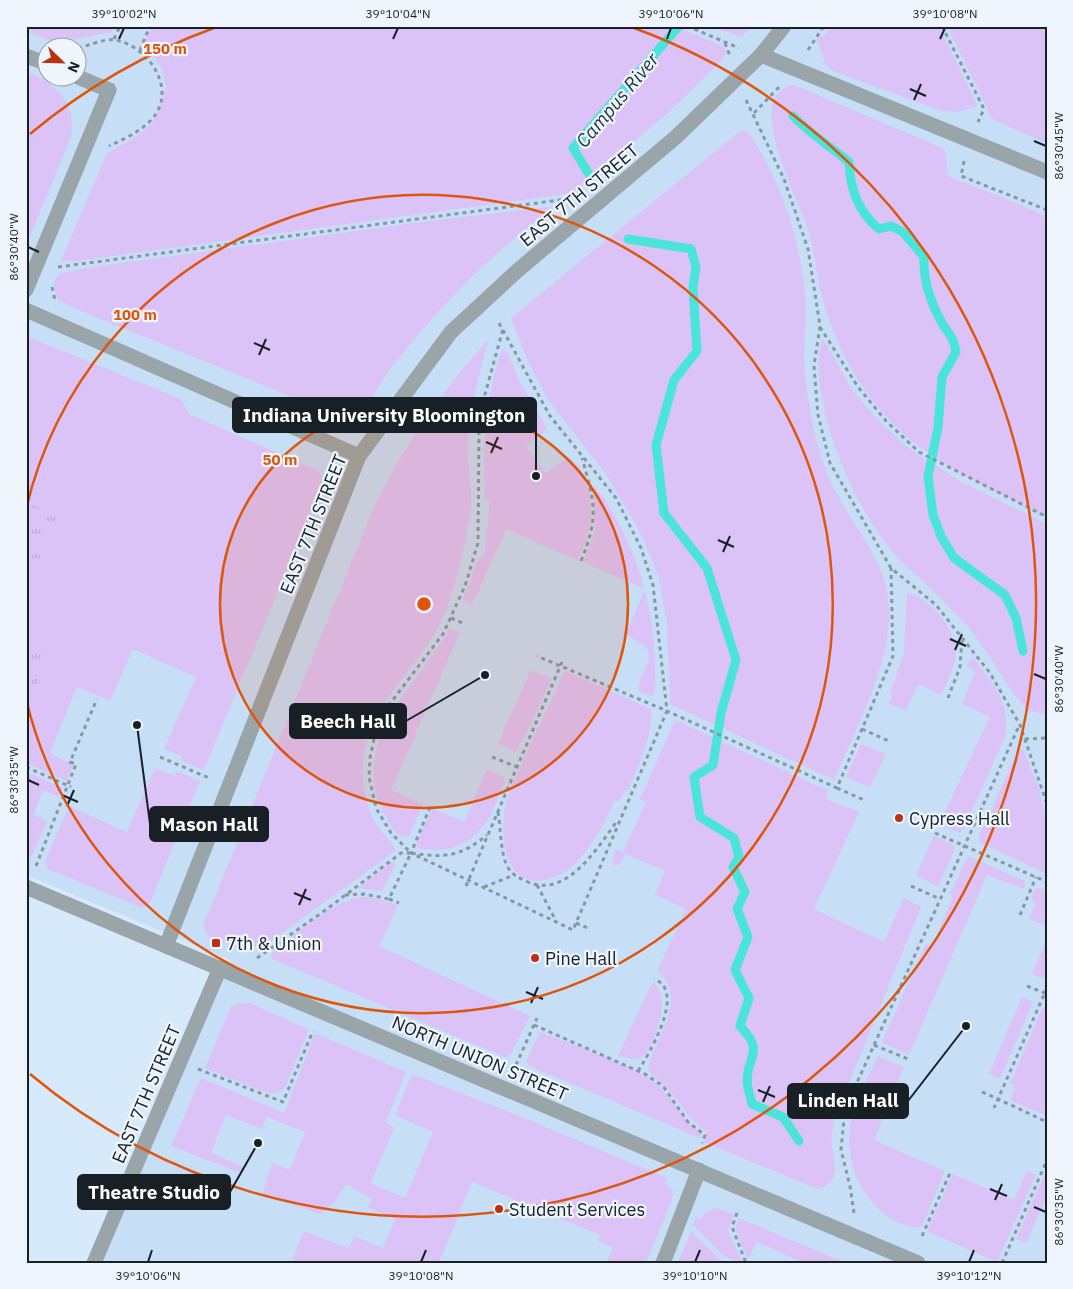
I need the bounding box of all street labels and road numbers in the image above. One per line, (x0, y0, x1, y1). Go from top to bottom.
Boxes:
street label: EAST 7TH STREET (515, 139, 643, 251)
street label: EAST 7TH STREET (275, 451, 351, 597)
street label: NORTH UNION STREET (389, 1010, 571, 1106)
street label: EAST 7TH STREET (106, 1021, 186, 1167)

